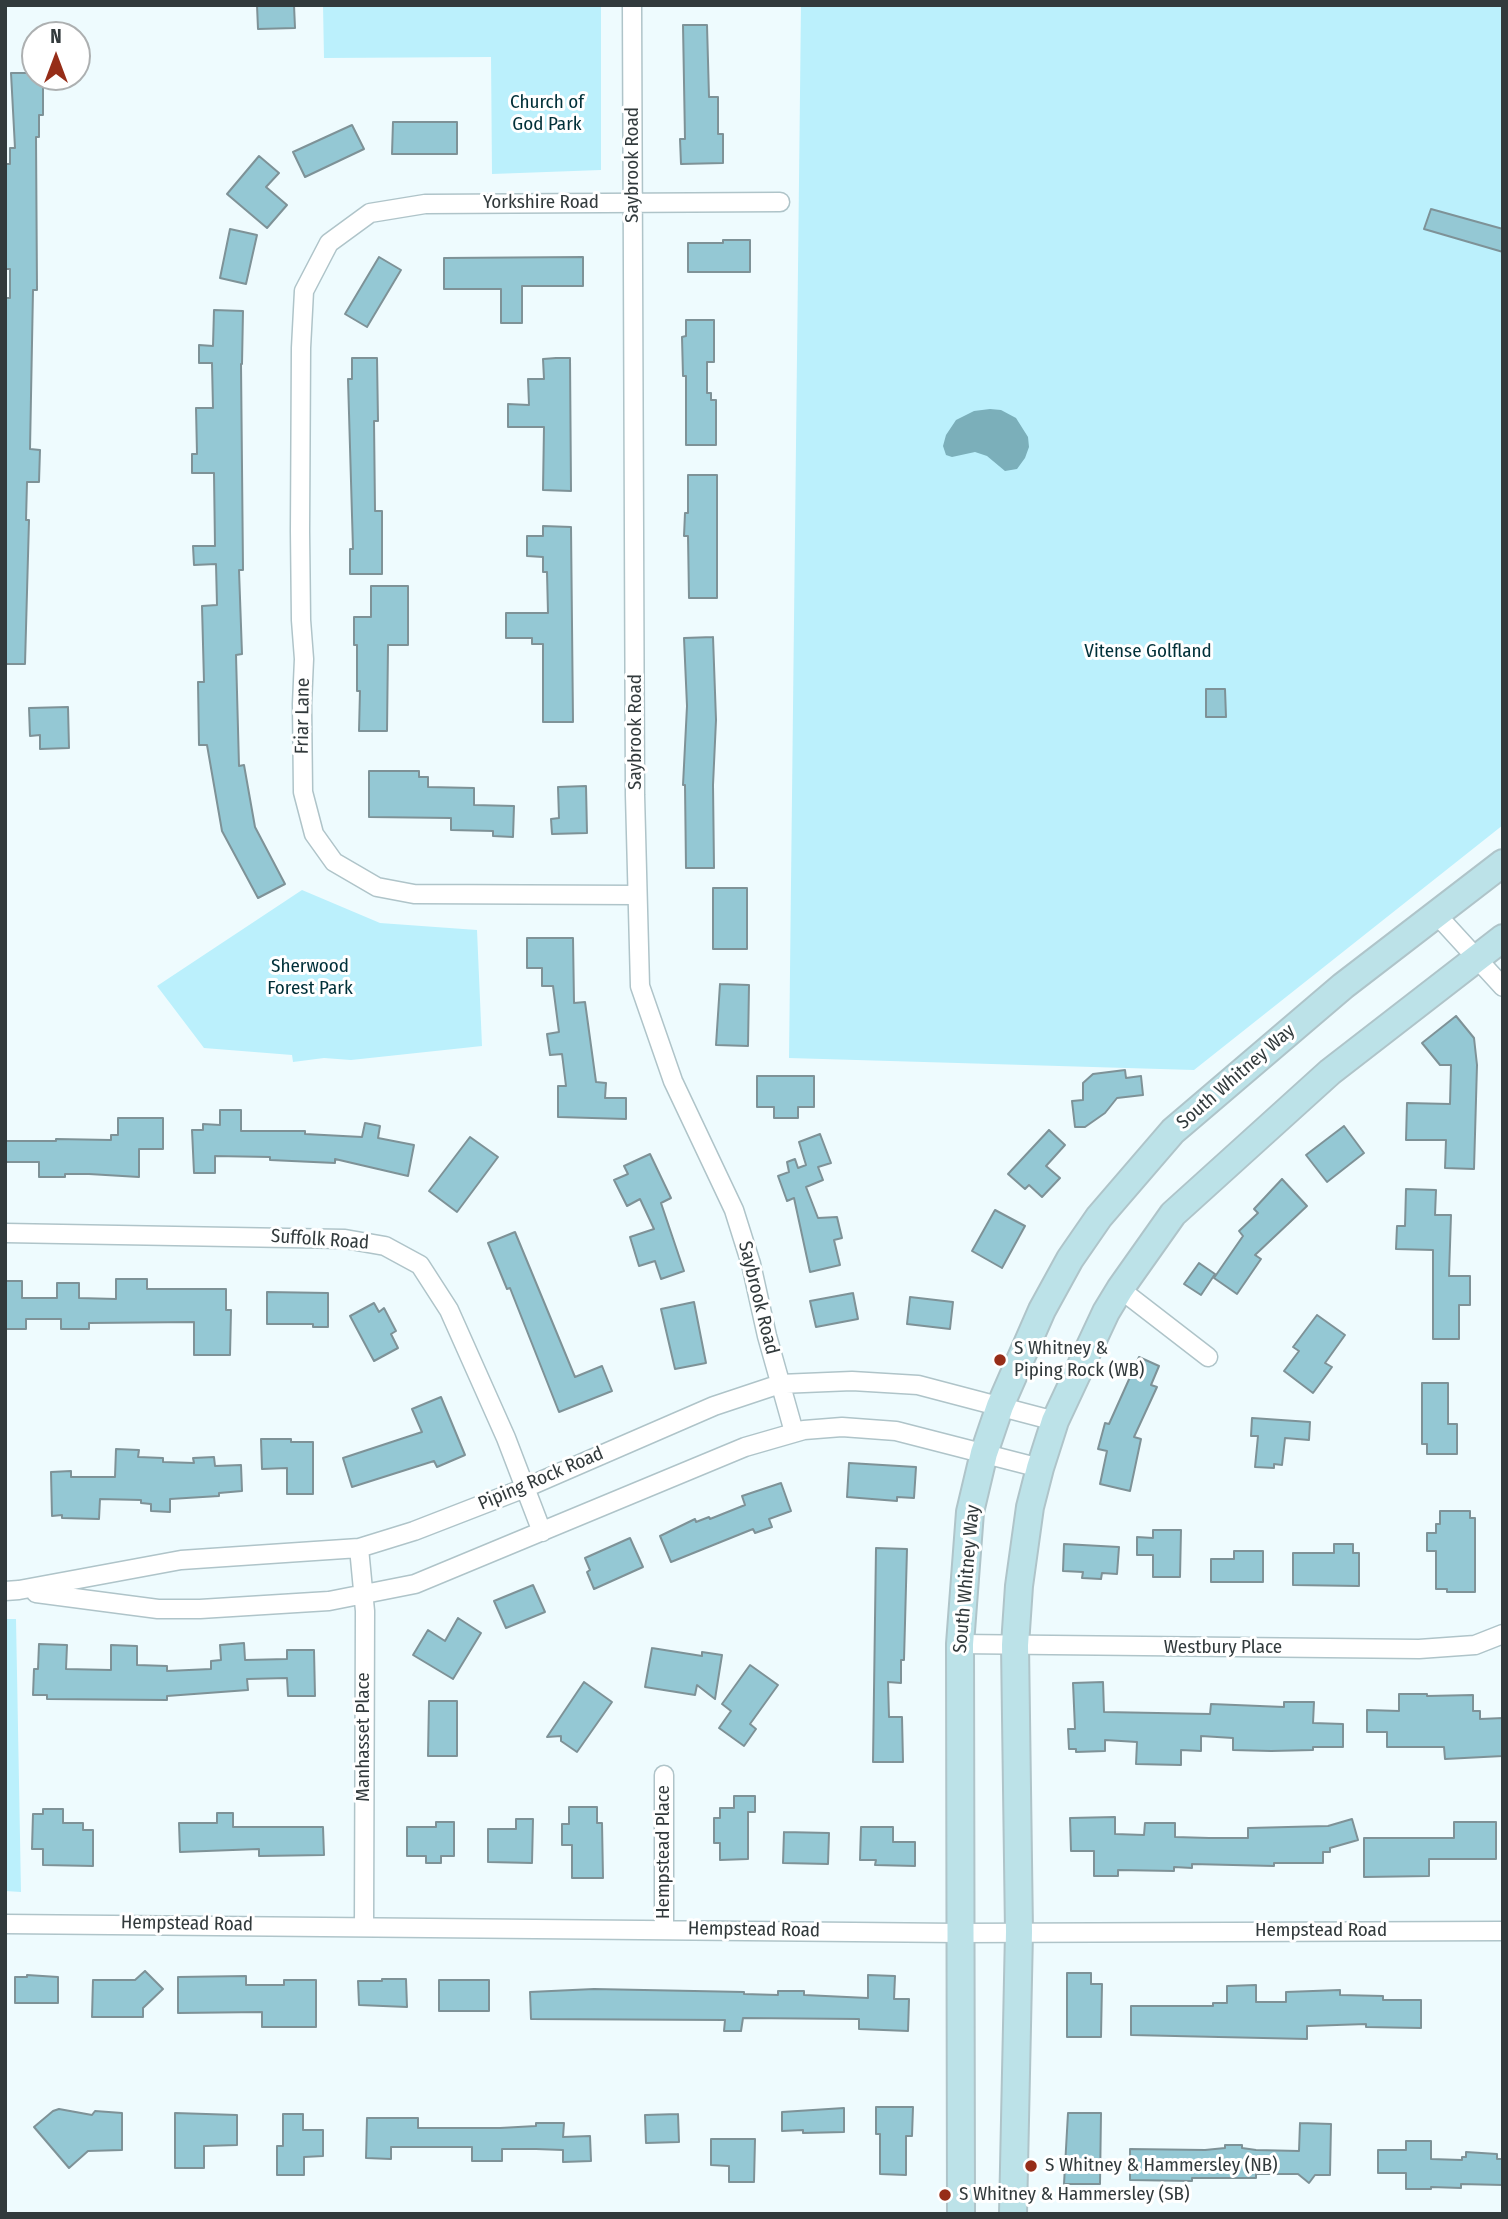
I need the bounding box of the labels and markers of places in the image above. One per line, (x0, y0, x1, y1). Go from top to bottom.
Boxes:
place label: S Whitney & Piping Rock (WB) (1014, 1338, 1144, 1382)
marker: S Whitney & Piping Rock (WB) (992, 1352, 1008, 1368)
place label: S Whitney & Hammersley (NB) (1045, 2155, 1278, 2177)
marker: S Whitney & Hammersley (NB) (1023, 2158, 1039, 2174)
place label: S Whitney & Hammersley (SB) (959, 2184, 1190, 2206)
marker: S Whitney & Hammersley (SB) (937, 2187, 953, 2203)

